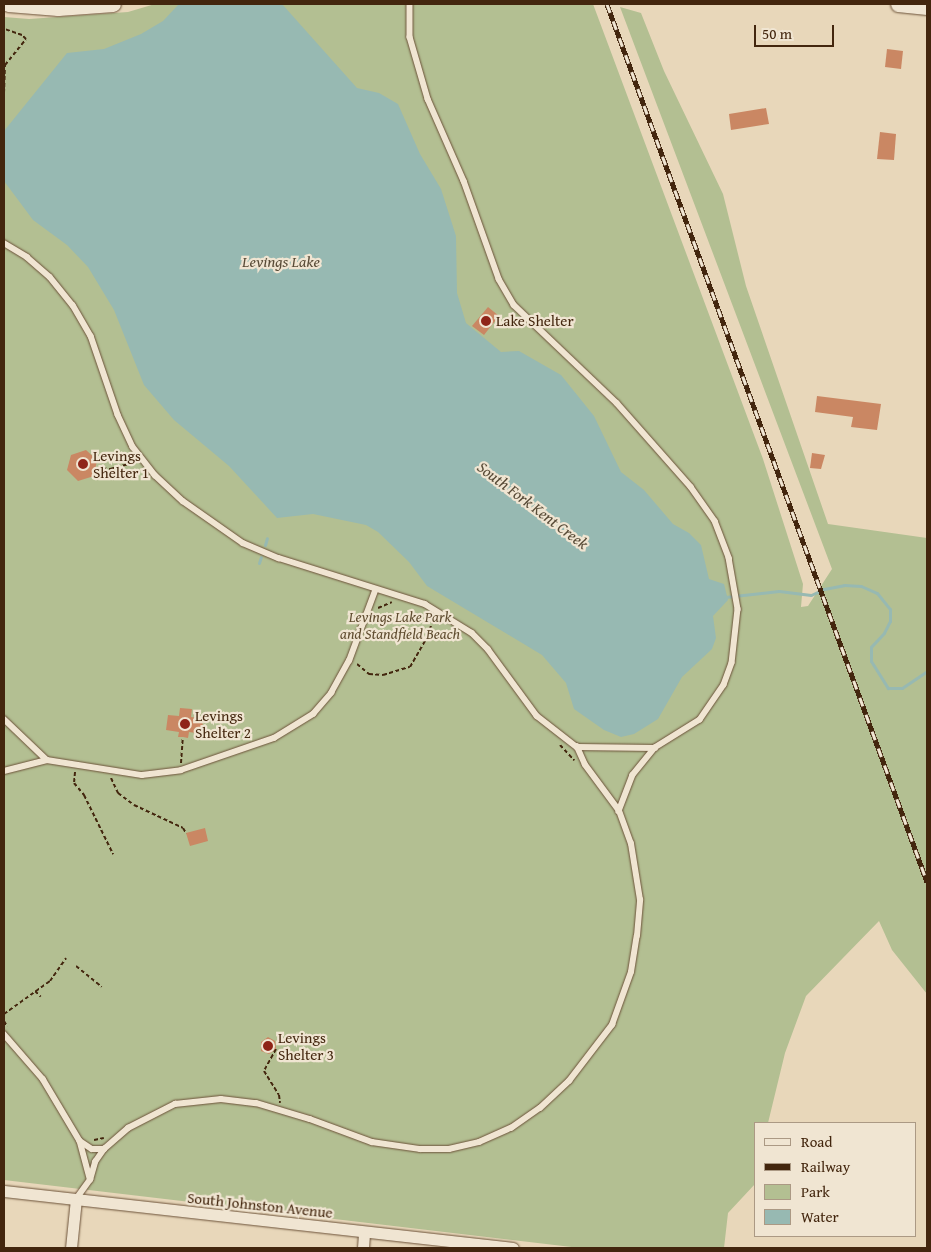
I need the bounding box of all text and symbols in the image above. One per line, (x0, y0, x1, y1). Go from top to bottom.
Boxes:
scale bar (756, 15, 836, 47)
text: 50 m (762, 23, 792, 44)
water label: Levings Lake (242, 251, 320, 271)
place label: Lake Shelter (496, 312, 574, 330)
marker: Lake Shelter (480, 315, 492, 327)
place label: Levings Shelter 1 (93, 446, 149, 481)
water label: South Fork Kent Creek (474, 457, 592, 553)
marker: Levings Shelter 1 (77, 458, 89, 470)
park label: Levings Lake Park and Standfield Beach (340, 607, 460, 642)
place label: Levings Shelter 2 (195, 706, 251, 741)
marker: Levings Shelter 2 (179, 718, 191, 730)
place label: Levings Shelter 3 (278, 1028, 334, 1063)
marker: Levings Shelter 3 (262, 1040, 274, 1052)
legend (754, 1122, 916, 1237)
text: Road (801, 1131, 832, 1152)
text: Railway (801, 1156, 850, 1177)
text: Park (801, 1181, 830, 1202)
street label: South Johnston Avenue (186, 1188, 334, 1222)
text: Water (801, 1206, 839, 1227)

